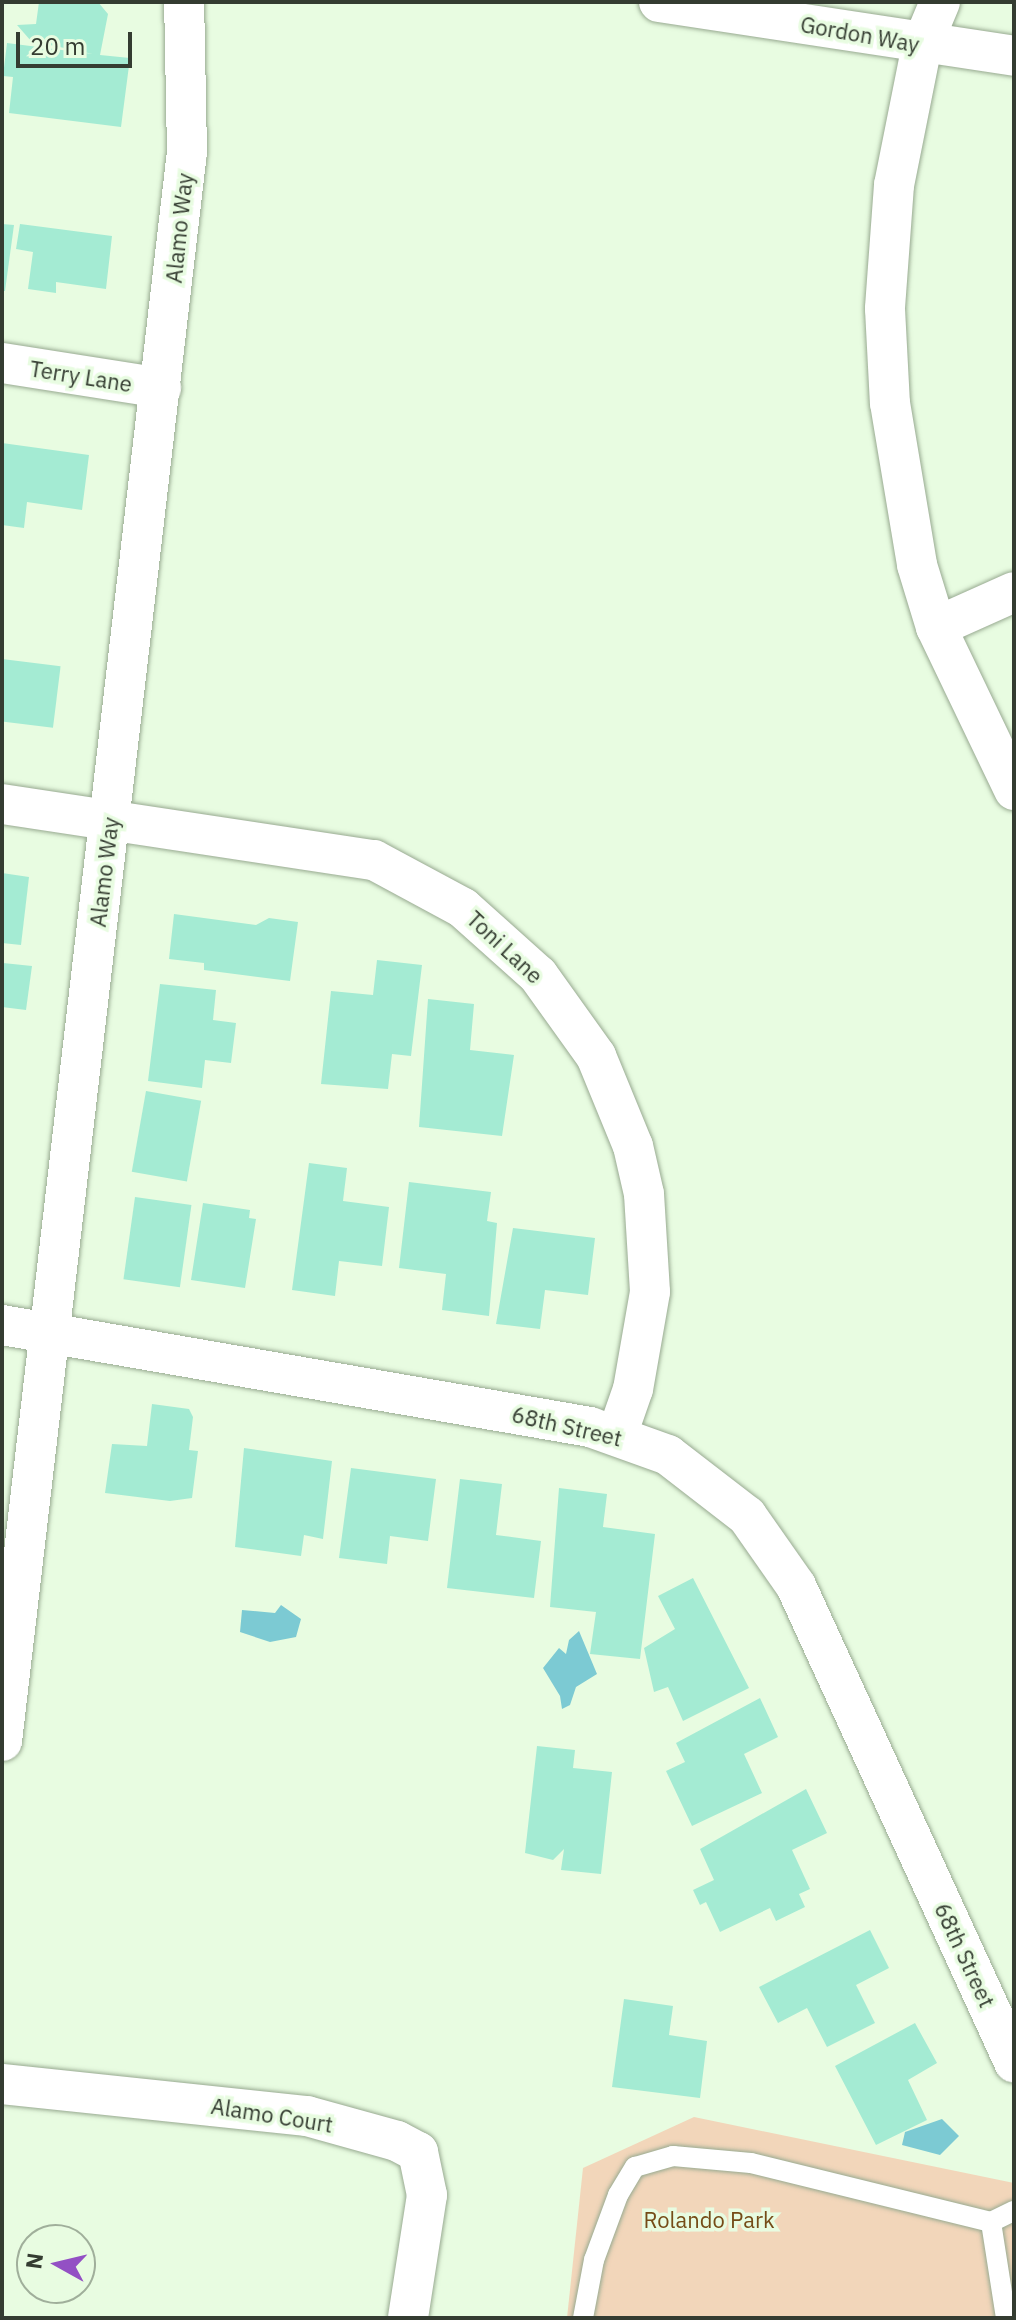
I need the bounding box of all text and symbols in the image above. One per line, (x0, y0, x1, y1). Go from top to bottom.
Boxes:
street label: Gordon Way (798, 11, 922, 57)
scale bar (20, 16, 136, 66)
text: 20 m (30, 30, 85, 62)
street label: Alamo Way (160, 172, 198, 284)
street label: Terry Lane (28, 355, 134, 397)
street label: Alamo Way (84, 816, 124, 928)
street label: Toni Lane (462, 905, 548, 989)
street label: 68th Street (509, 1401, 625, 1451)
street label: 68th Street (929, 1899, 1001, 2011)
street label: Alamo Court (209, 2092, 335, 2138)
park label: Rolando Park (643, 2207, 775, 2233)
north arrow (16, 2224, 96, 2304)
text: N (18, 2251, 49, 2271)

